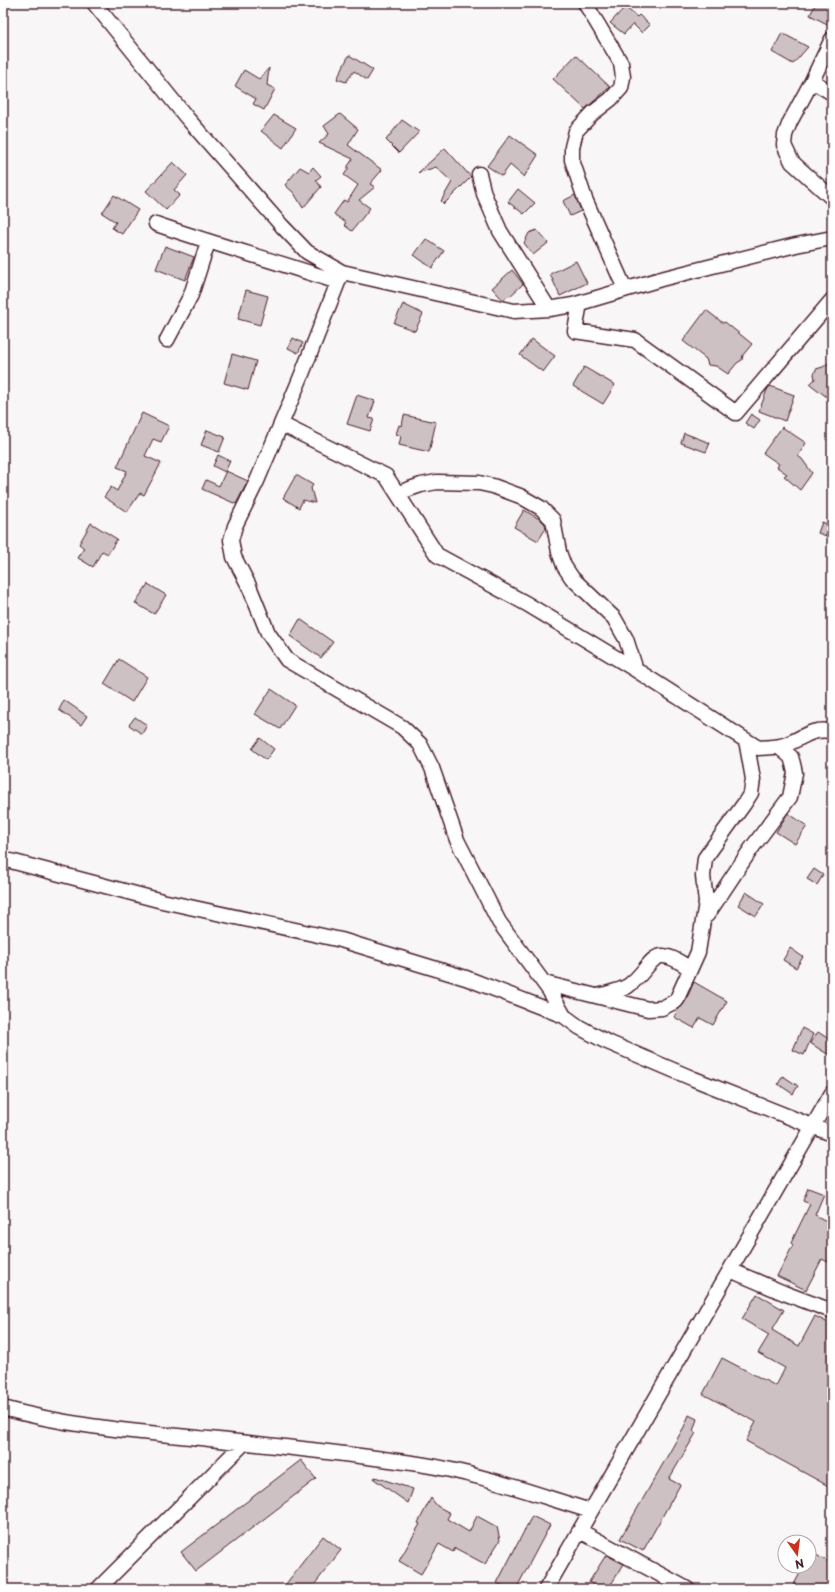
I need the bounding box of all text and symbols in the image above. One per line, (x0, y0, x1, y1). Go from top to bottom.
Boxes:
north arrow (777, 1534, 817, 1574)
text: N (793, 1555, 806, 1574)

